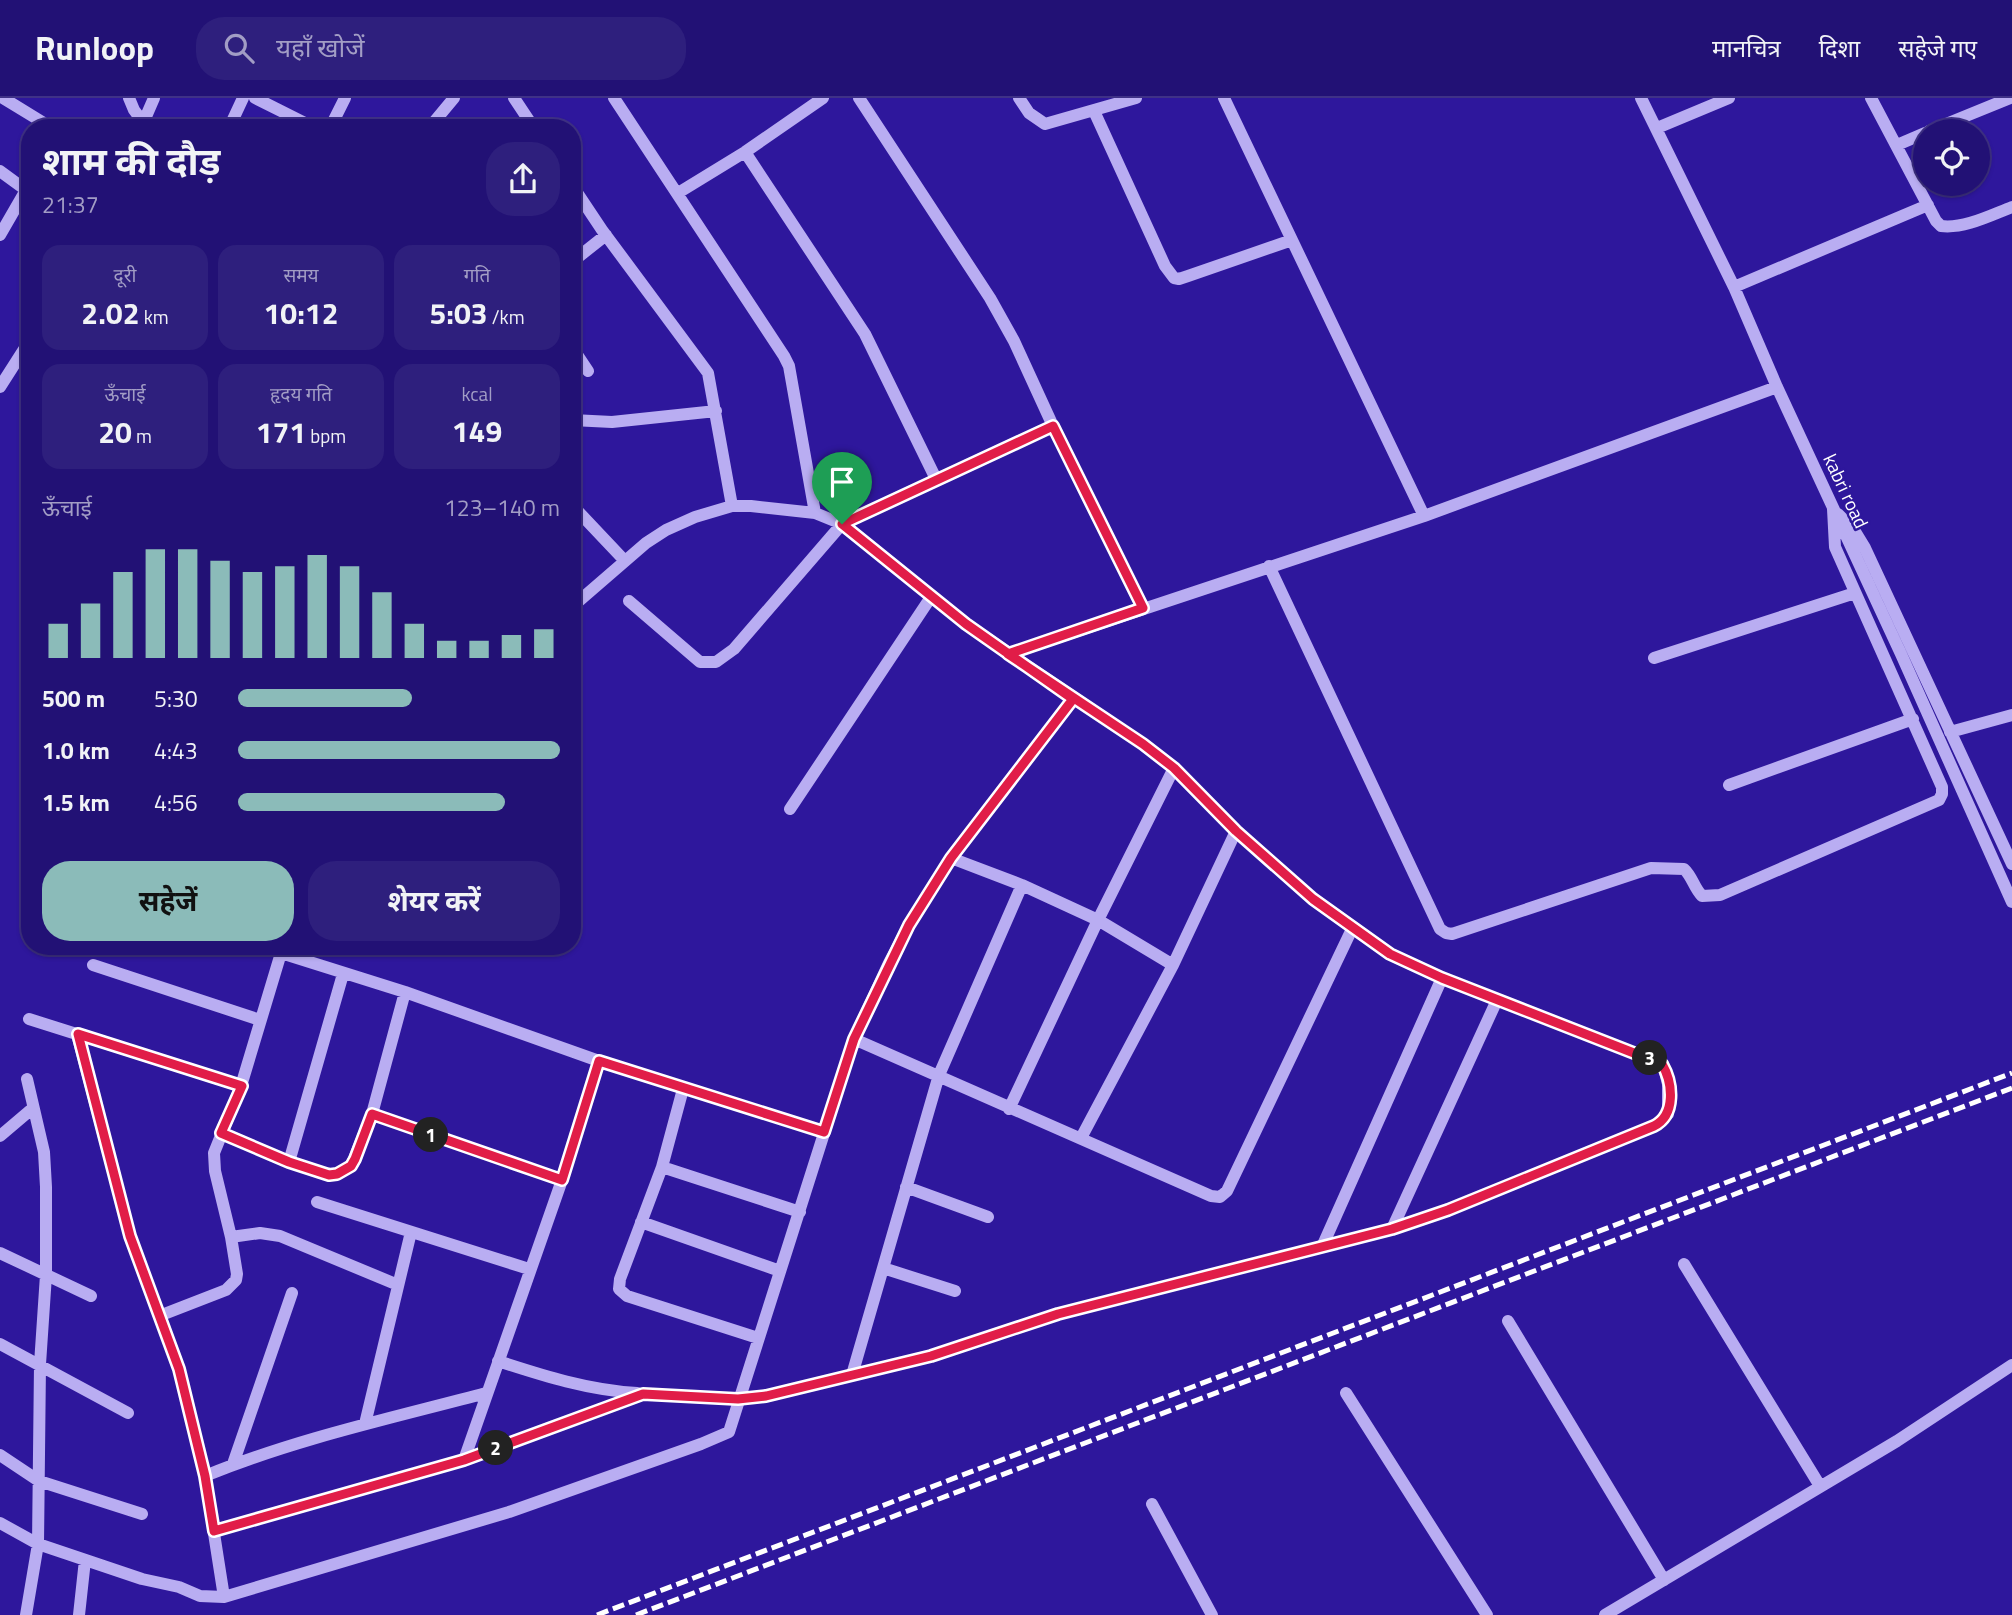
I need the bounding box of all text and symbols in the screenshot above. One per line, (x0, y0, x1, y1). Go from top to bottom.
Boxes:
search box (196, 17, 686, 80)
text: Runloop (35, 23, 154, 73)
text: यहाँ खोजें (276, 28, 365, 67)
icon: search (220, 29, 258, 67)
text: मानचित्र (1712, 30, 1781, 66)
text: दिशा (1819, 30, 1860, 66)
text: सहेजे गए (1898, 30, 1977, 66)
map controls (1913, 119, 1990, 196)
button: locate (1913, 119, 1990, 196)
text: शाम की दौड़ (42, 132, 220, 190)
button: share (486, 142, 560, 216)
text: 21:37 (42, 187, 99, 222)
text: दूरी (114, 260, 136, 289)
text: समय (283, 260, 319, 289)
text: गति (464, 260, 490, 289)
text: 2.02 (81, 290, 139, 336)
text: 10:12 (264, 290, 338, 336)
text: 5:03 (429, 290, 488, 336)
text: km (139, 302, 169, 331)
text: /km (488, 302, 525, 331)
text: ऊँचाई (104, 379, 146, 408)
text: हृदय गति (270, 379, 332, 408)
text: kcal (461, 379, 493, 408)
text: 149 (452, 408, 502, 454)
text: 20 (98, 409, 132, 455)
text: 171 (256, 409, 306, 455)
text: m (132, 421, 152, 450)
text: bpm (306, 421, 346, 450)
street label: kabri road (1817, 449, 1876, 533)
pin (812, 452, 872, 524)
icon: arrive (823, 463, 861, 501)
text: ऊँचाई (42, 490, 92, 525)
text: 123–140 m (444, 490, 560, 525)
text: 500 m (42, 681, 105, 716)
text: 5:30 (154, 681, 198, 716)
text: 1.0 km (42, 733, 110, 768)
text: 4:43 (154, 733, 198, 768)
text: 1.5 km (42, 785, 110, 820)
text: 4:56 (154, 785, 198, 820)
button: सहेजें (42, 861, 294, 941)
button: शेयर करें (308, 861, 560, 941)
pin: 3 (1632, 1040, 1668, 1076)
text: 3 (1644, 1043, 1655, 1072)
pin: 1 (414, 1118, 448, 1152)
text: 1 (425, 1120, 436, 1149)
pin: 2 (478, 1430, 514, 1466)
text: 2 (490, 1433, 501, 1462)

